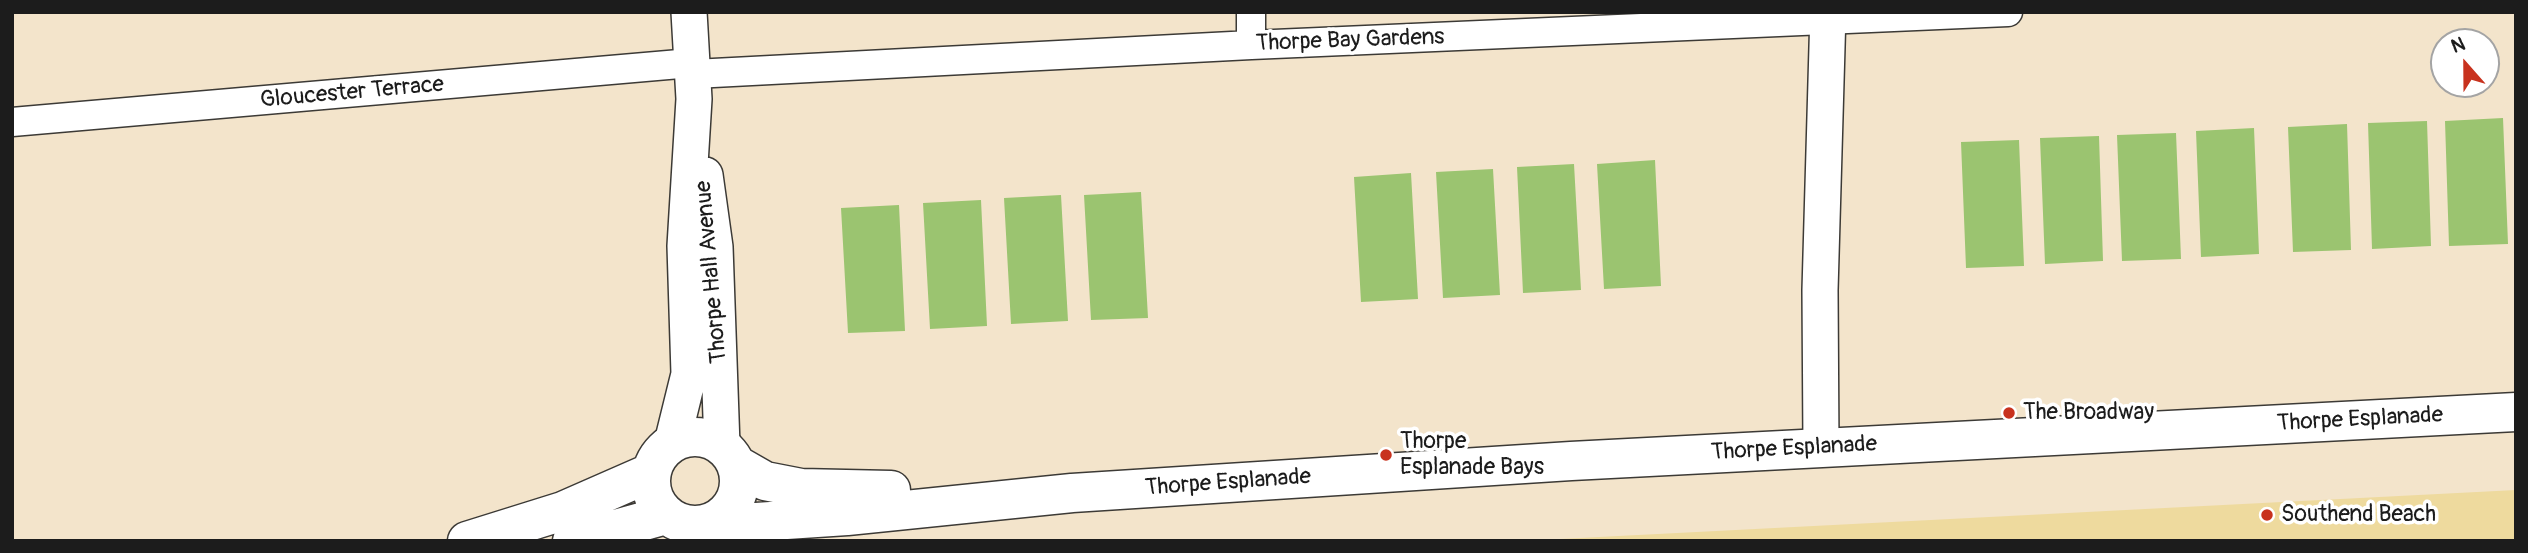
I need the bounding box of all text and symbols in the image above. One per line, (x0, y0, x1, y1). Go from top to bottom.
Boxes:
street label: Thorpe Bay Gardens (1255, 24, 1445, 58)
north arrow (2430, 28, 2500, 98)
text: N (2448, 32, 2468, 59)
street label: Gloucester Terrace (259, 71, 445, 115)
street label: Thorpe Hall Avenue (690, 180, 734, 364)
place label: The Broadway (2023, 399, 2154, 427)
street label: Thorpe Esplanade (2276, 402, 2444, 438)
marker: The Broadway (2001, 405, 2017, 421)
place label: Thorpe Esplanade Bays (1400, 428, 1544, 482)
street label: Thorpe Esplanade (1710, 431, 1878, 467)
marker: Thorpe Esplanade Bays (1378, 447, 1394, 463)
street label: Thorpe Esplanade (1144, 463, 1312, 503)
place label: Southend Beach (2281, 501, 2436, 529)
marker: Southend Beach (2259, 507, 2275, 523)

